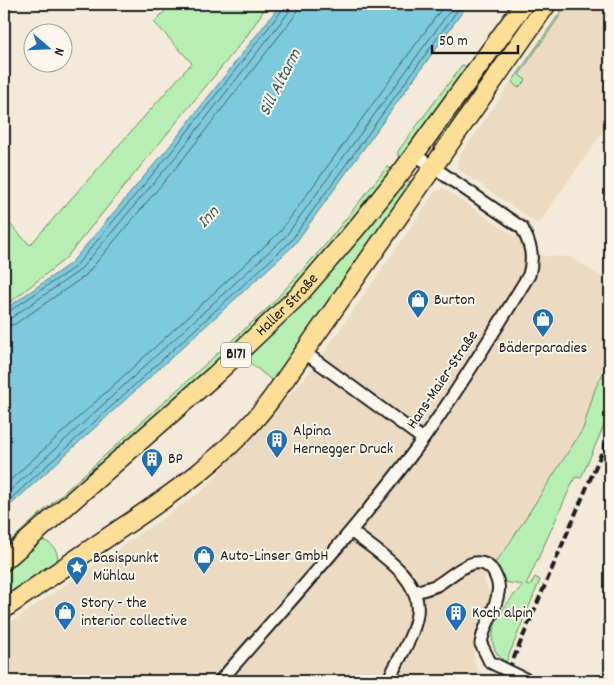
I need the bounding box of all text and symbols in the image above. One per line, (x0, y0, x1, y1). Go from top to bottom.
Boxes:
north arrow (22, 22, 72, 72)
scale bar (432, 22, 518, 54)
text: 50 m (439, 31, 468, 53)
text: N (48, 45, 69, 58)
water label: Sill Altarm (253, 45, 309, 121)
water label: Inn (192, 201, 226, 235)
street label: Haller Straße (251, 268, 324, 342)
shop icon: Burton (406, 288, 430, 319)
place label: Burton (434, 289, 475, 312)
shop icon: Bäderparadies (531, 307, 555, 338)
street label: Hans-Maier-Straße (401, 326, 485, 434)
place label: Bäderparadies (499, 337, 588, 360)
road number: B171 (221, 342, 251, 368)
place label: Alpina Hernegger Druck (293, 420, 393, 461)
building icon: Alpina Hernegger Druck (265, 428, 289, 459)
building icon: BP (140, 447, 164, 478)
place label: BP (168, 448, 183, 471)
shop icon: Auto-Linser GmbH (192, 544, 216, 575)
place label: Auto-Linser GmbH (220, 545, 329, 568)
place label: Basispunkt Mühlau (93, 547, 159, 588)
place icon: Basispunkt Mühlau (65, 555, 89, 586)
place label: Story - the interior collective (81, 592, 187, 633)
shop icon: Story - the interior collective (53, 600, 77, 631)
building icon: Koch alpin (444, 601, 468, 632)
place label: Koch alpin (472, 602, 533, 625)

